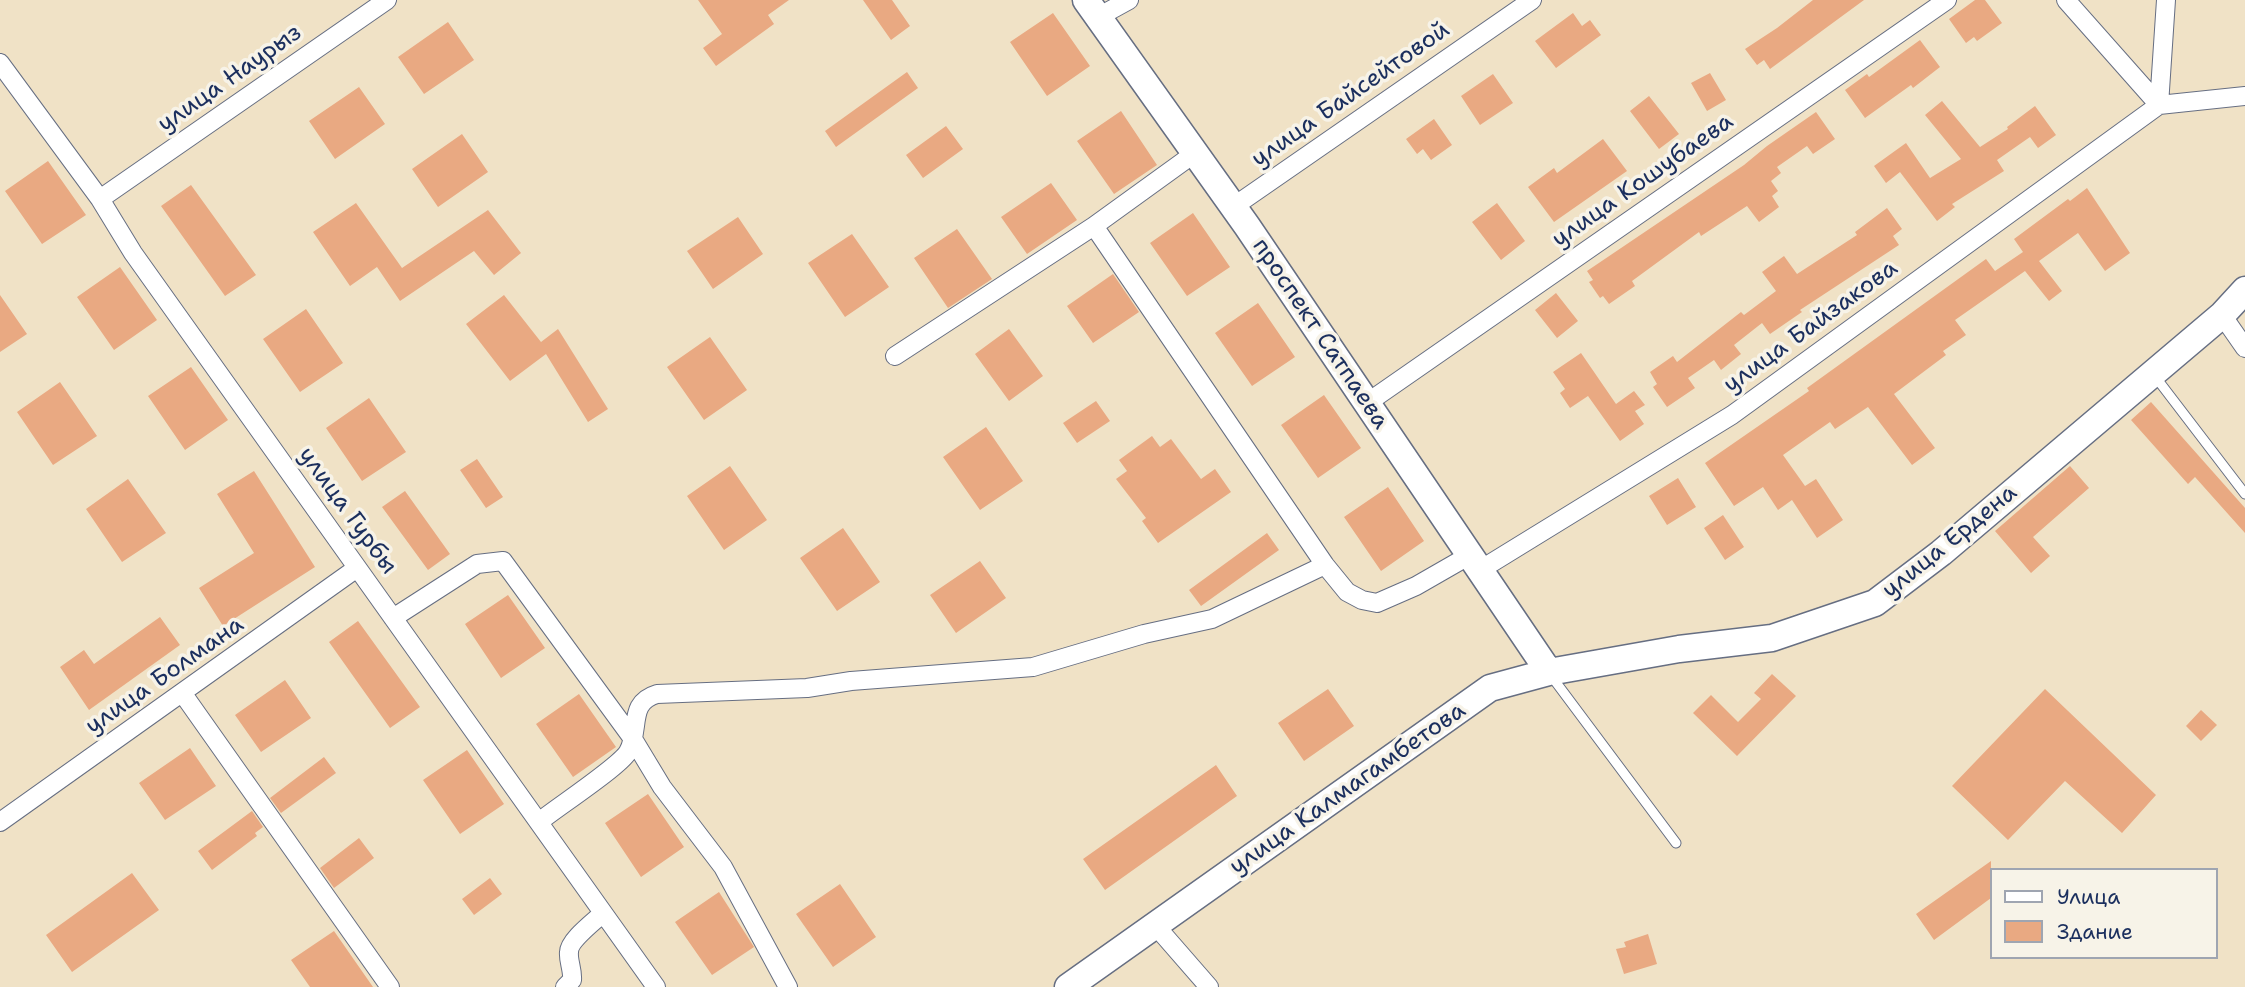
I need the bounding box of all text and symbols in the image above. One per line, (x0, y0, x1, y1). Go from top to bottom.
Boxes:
street label: улица Байсейтовой (1247, 16, 1455, 174)
street label: улица Наурыз (153, 19, 307, 139)
street label: улица Кошубаева (1547, 108, 1739, 254)
street label: проспект Сатпаева (1245, 233, 1395, 435)
street label: улица Байзакова (1718, 254, 1904, 400)
street label: улица Гурбы (291, 442, 403, 580)
street label: улица Ердена (1877, 479, 2023, 605)
street label: улица Болмана (80, 611, 250, 741)
street label: улица Калмагамбетова (1224, 696, 1472, 882)
legend (1990, 868, 2217, 959)
text: Улица (2057, 883, 2120, 911)
text: Здание (2057, 918, 2133, 946)

